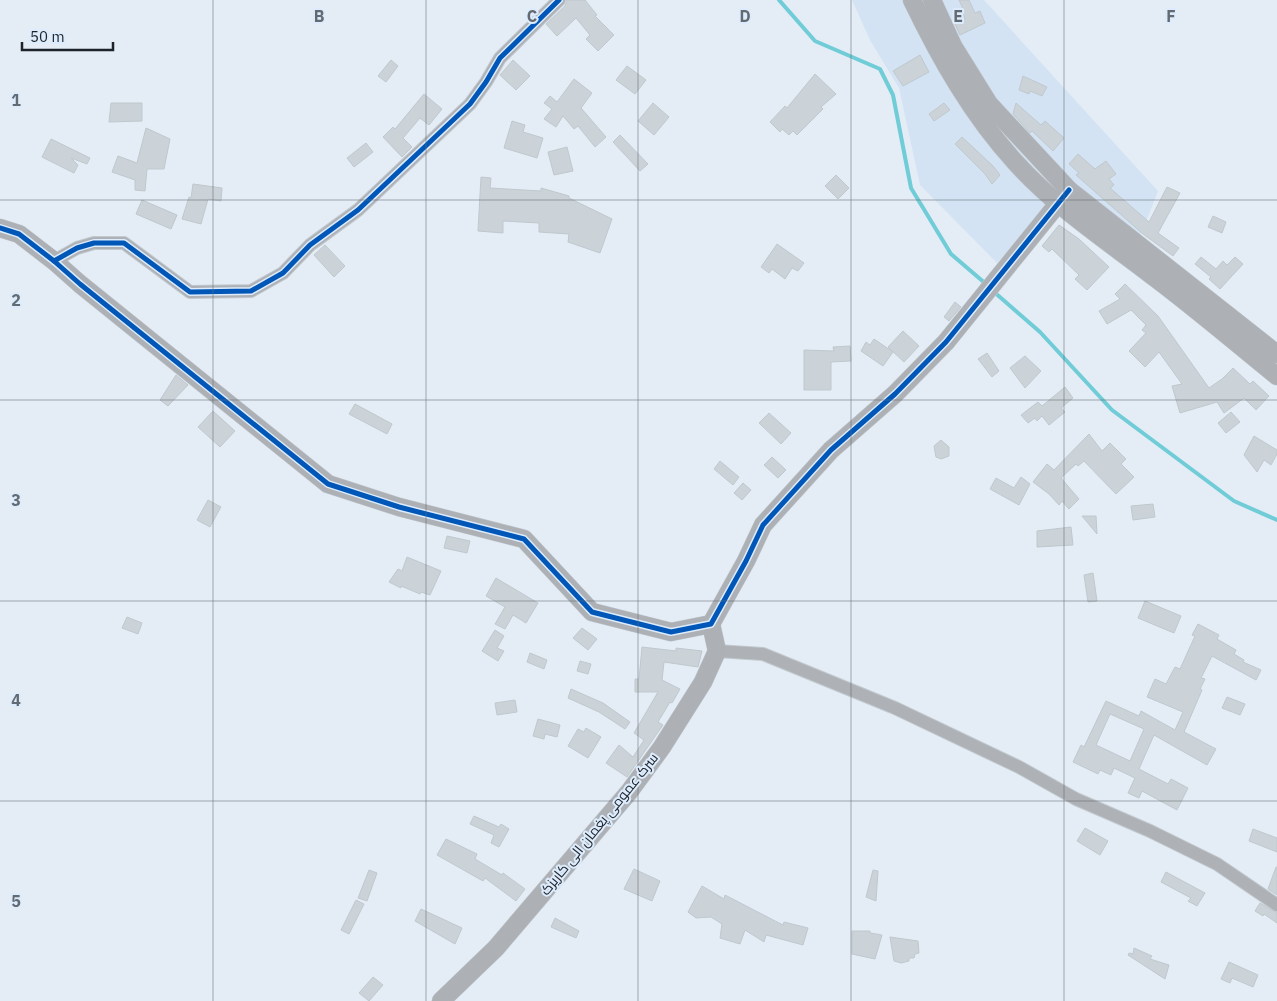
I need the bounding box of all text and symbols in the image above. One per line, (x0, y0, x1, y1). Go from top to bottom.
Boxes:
text: B (314, 6, 325, 26)
text: C (527, 6, 537, 26)
text: D (739, 6, 751, 26)
text: E (953, 6, 963, 26)
text: F (1166, 6, 1176, 26)
scale bar (22, 20, 114, 52)
text: 50 m (30, 27, 65, 46)
text: 1 (11, 90, 21, 110)
text: 2 (11, 290, 21, 310)
text: 3 (11, 490, 21, 510)
text: 4 (11, 690, 21, 710)
street label: سرک عمومی پغمان الی کاریزک (536, 749, 663, 899)
text: 5 (11, 891, 21, 911)

